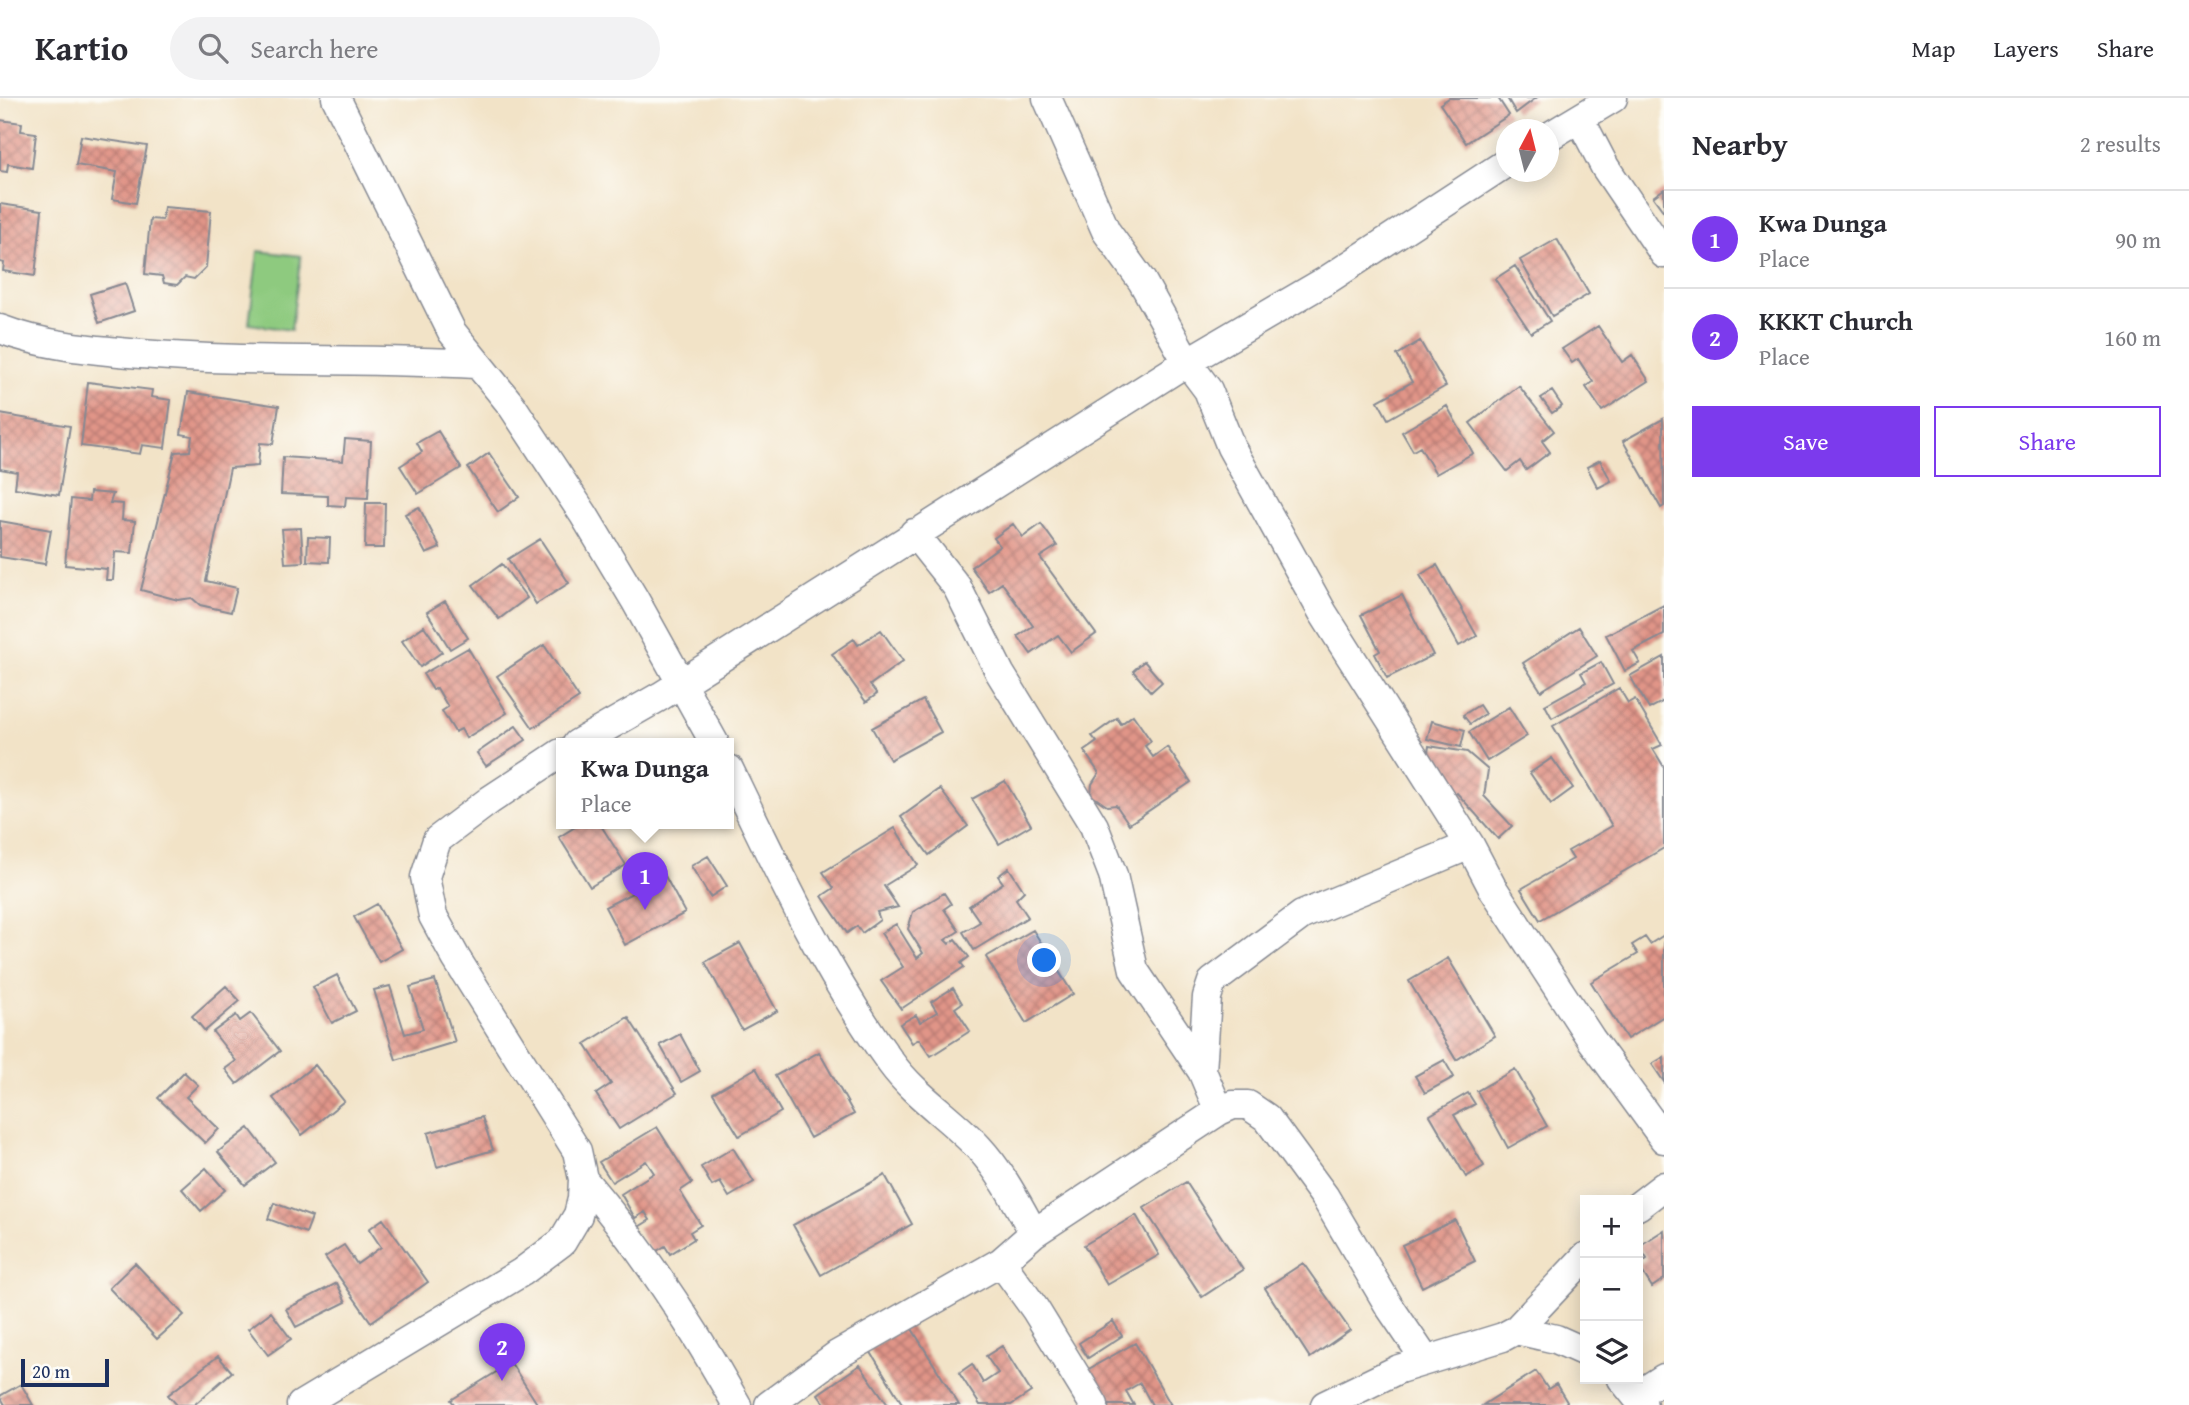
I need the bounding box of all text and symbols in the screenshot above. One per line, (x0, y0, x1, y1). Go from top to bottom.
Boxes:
search box (170, 17, 660, 80)
text: Kartio (35, 24, 128, 72)
icon: search (194, 29, 232, 67)
text: Search here (250, 29, 379, 68)
text: Map (1912, 31, 1955, 66)
text: Layers (1993, 31, 2059, 66)
text: Share (2097, 31, 2154, 66)
north arrow (1496, 119, 1559, 182)
text: Nearby (1692, 122, 1788, 166)
text: 2 results (2080, 127, 2161, 160)
text: Kwa Dunga (1759, 203, 1887, 242)
text: 1 (1709, 223, 1721, 256)
text: 90 m (2115, 223, 2161, 256)
text: Place (1759, 242, 1810, 275)
text: KKKT Church (1759, 301, 1913, 340)
text: 2 (1709, 321, 1721, 354)
text: 160 m (2104, 321, 2161, 354)
text: Place (1759, 340, 1810, 373)
button: Save (1692, 406, 1920, 477)
button: Share (1934, 406, 2161, 477)
popup (556, 738, 734, 829)
text: Kwa Dunga (581, 748, 709, 787)
text: Place (581, 787, 632, 820)
pin: 1 (622, 852, 668, 910)
your location (1027, 943, 1061, 977)
map controls (1580, 1195, 1643, 1384)
button: + (1580, 1195, 1643, 1258)
button: − (1580, 1258, 1643, 1321)
button: layers (1580, 1321, 1643, 1384)
pin: 2 (479, 1323, 525, 1381)
scale bar (21, 1356, 108, 1388)
text: 20 m (32, 1357, 70, 1385)

